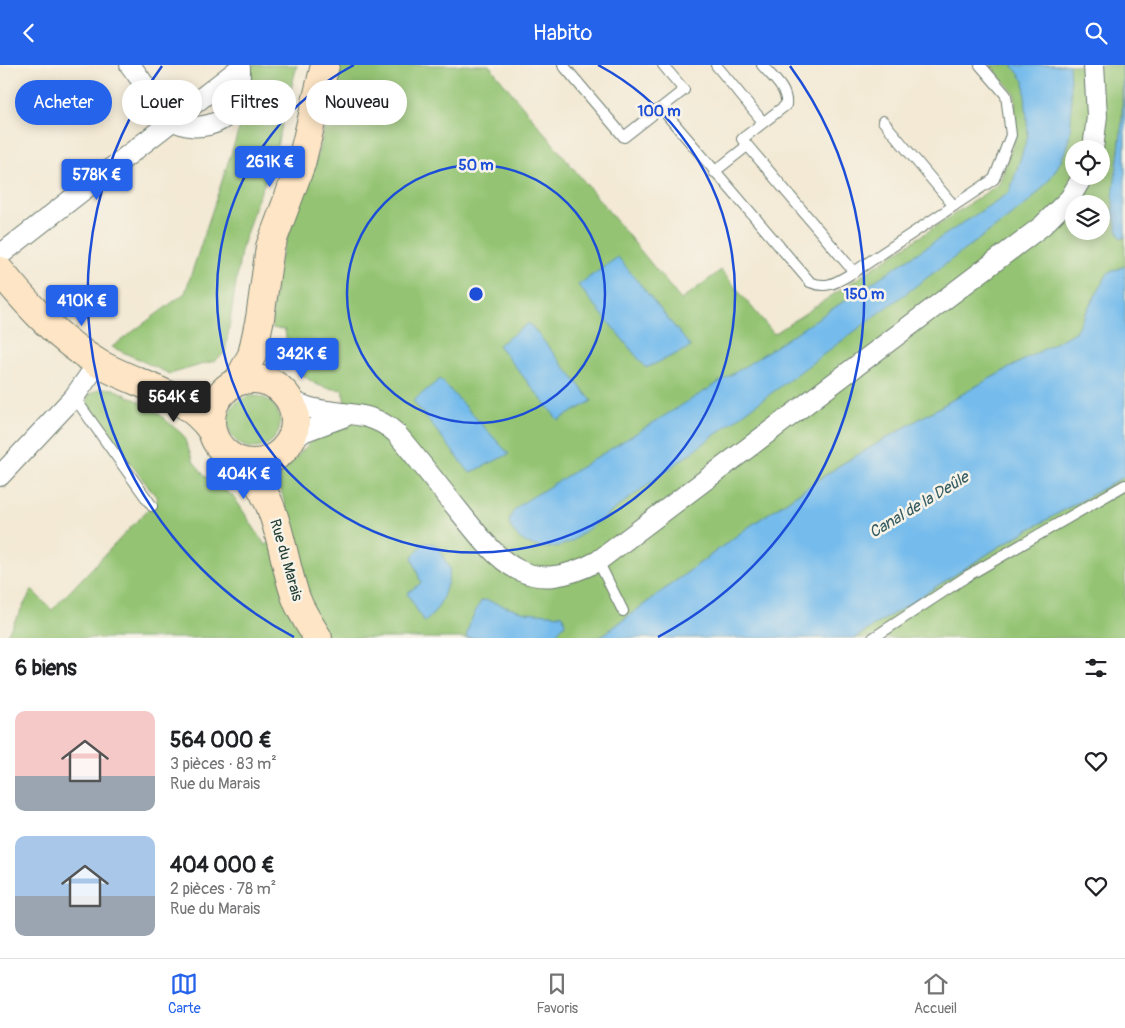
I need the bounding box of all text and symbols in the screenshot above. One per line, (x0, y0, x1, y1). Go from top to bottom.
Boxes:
icon: back (15, 19, 43, 47)
text: Habito (533, 19, 592, 47)
icon: search (1082, 19, 1110, 47)
chip: Acheter (15, 80, 112, 125)
chip: Louer (122, 80, 202, 125)
chip: Filtres (212, 80, 296, 125)
chip: Nouveau (306, 80, 407, 125)
text: 100 m (638, 102, 680, 121)
map controls (1065, 140, 1110, 240)
button: locate (1065, 140, 1110, 185)
pin: 261K € (229, 145, 311, 188)
text: 261K € (246, 152, 294, 172)
text: 50 m (459, 156, 493, 175)
pin: 578K € (56, 159, 138, 201)
text: 578K € (73, 165, 121, 185)
button: layers (1065, 195, 1110, 240)
pin: 410K € (41, 285, 123, 327)
centre of rings (467, 285, 485, 303)
text: 150 m (844, 285, 884, 304)
text: 410K € (57, 291, 107, 311)
pin: 342K € (261, 337, 343, 380)
text: 342K € (277, 344, 327, 364)
pin: 564K € (133, 381, 215, 423)
text: 564K € (149, 387, 199, 407)
pin: 404K € (203, 457, 285, 500)
text: 404K € (217, 464, 271, 484)
water label: Canal de la Deûle (866, 466, 974, 543)
street label: Rue du Marais (265, 517, 307, 604)
icon: filters (1082, 654, 1110, 682)
text: 6 biens (15, 655, 77, 682)
text: 564 000 € (170, 727, 272, 754)
icon: home (55, 731, 115, 791)
icon: heart (1082, 747, 1110, 775)
text: 3 pièces · 83 m² (170, 754, 277, 774)
text: Rue du Marais (170, 774, 260, 794)
text: 404 000 € (170, 852, 275, 879)
icon: home (55, 856, 115, 916)
icon: heart (1082, 872, 1110, 900)
text: 2 pièces · 78 m² (170, 879, 276, 899)
text: Rue du Marais (170, 899, 260, 919)
tab: Carte (168, 970, 201, 1017)
tab: Favoris (536, 970, 578, 1017)
tab: Accueil (914, 970, 957, 1017)

